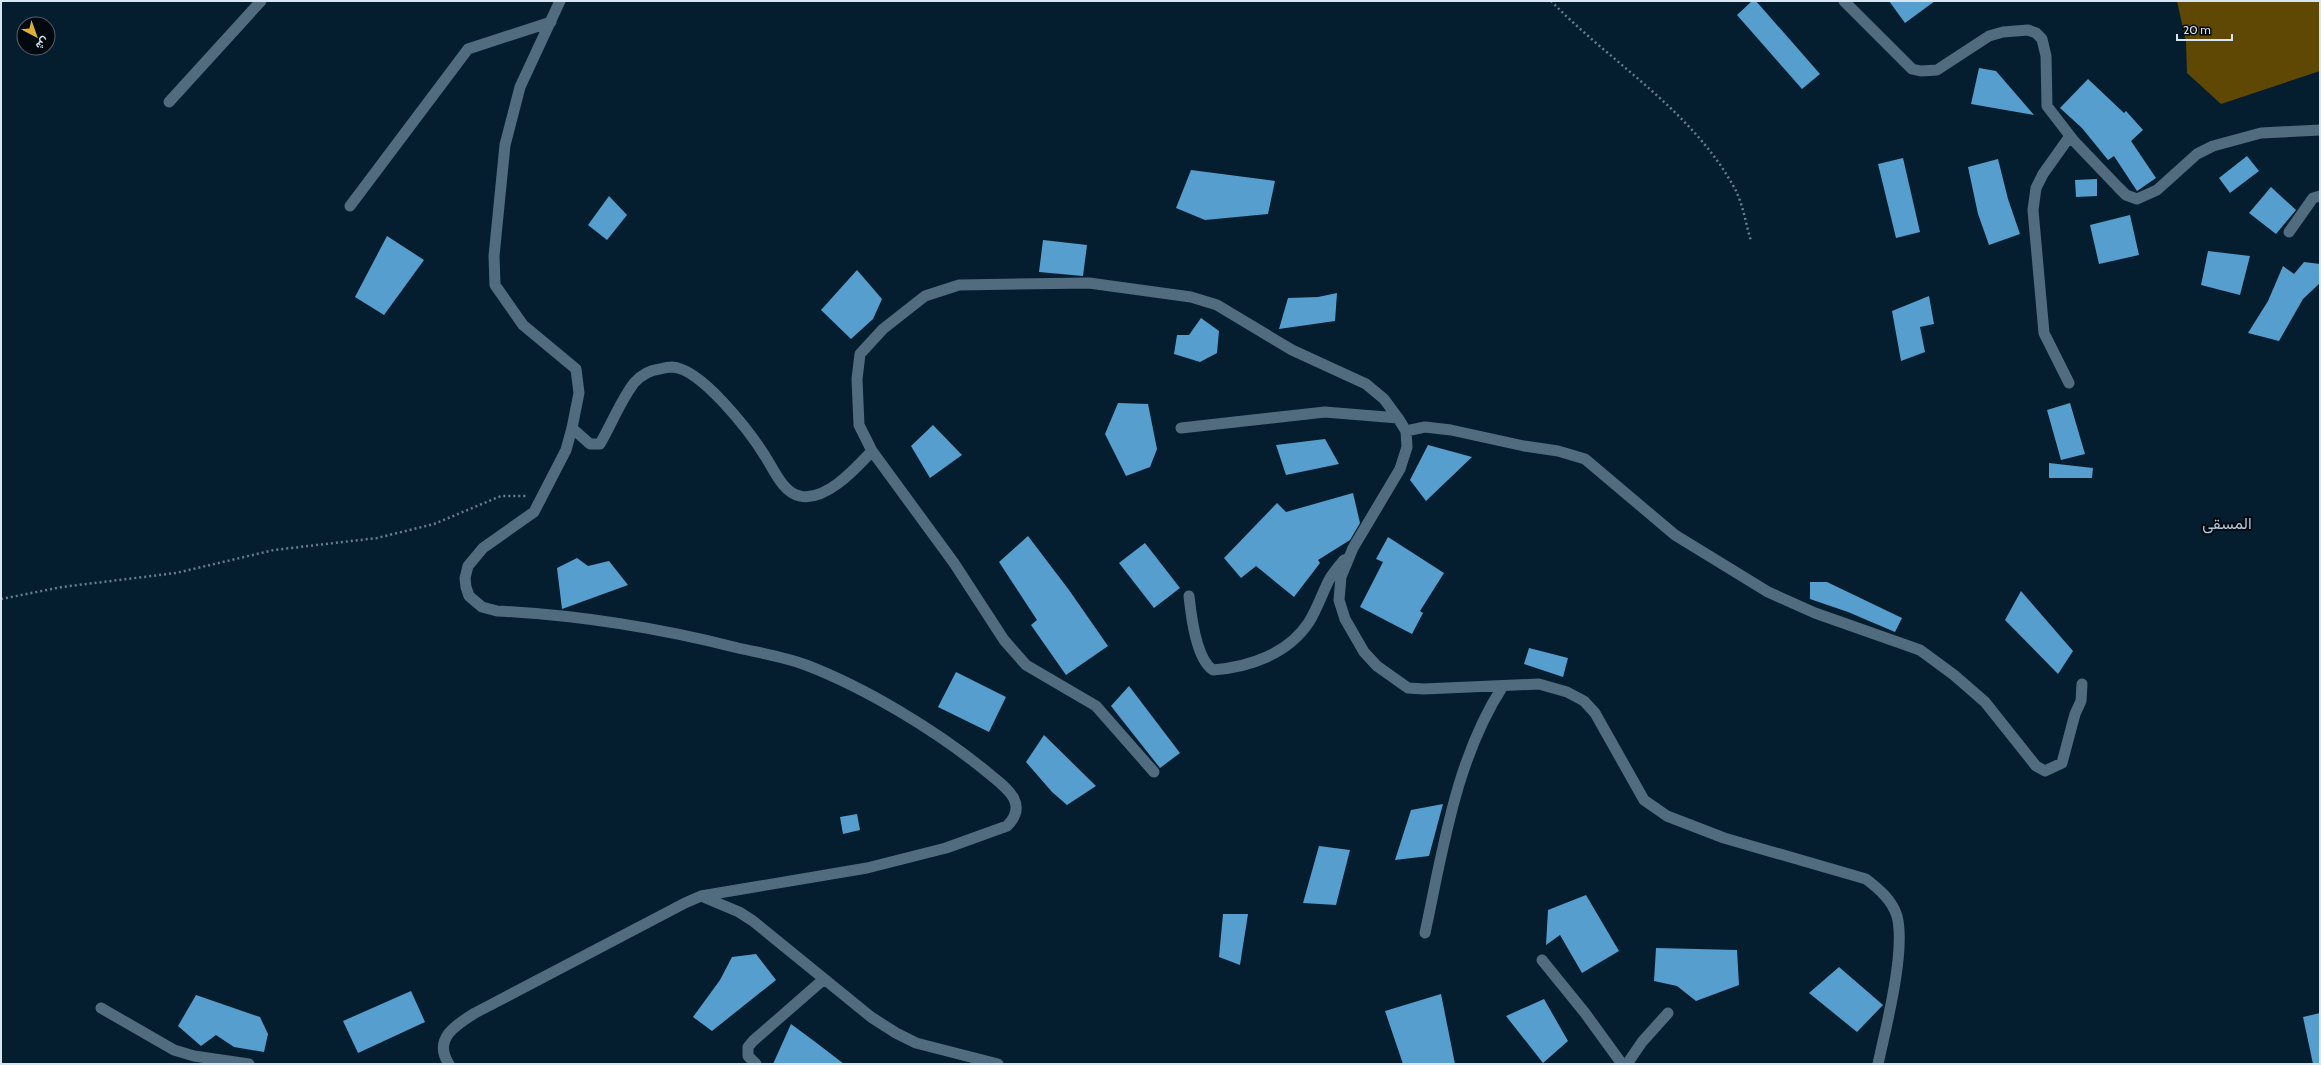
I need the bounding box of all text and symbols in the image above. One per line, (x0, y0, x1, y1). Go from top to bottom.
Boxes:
north arrow (16, 16, 56, 56)
scale bar (2177, 16, 2232, 42)
text: 20 m (2183, 22, 2211, 37)
text: ش (33, 34, 52, 53)
district label: المسقى (2202, 514, 2252, 534)

